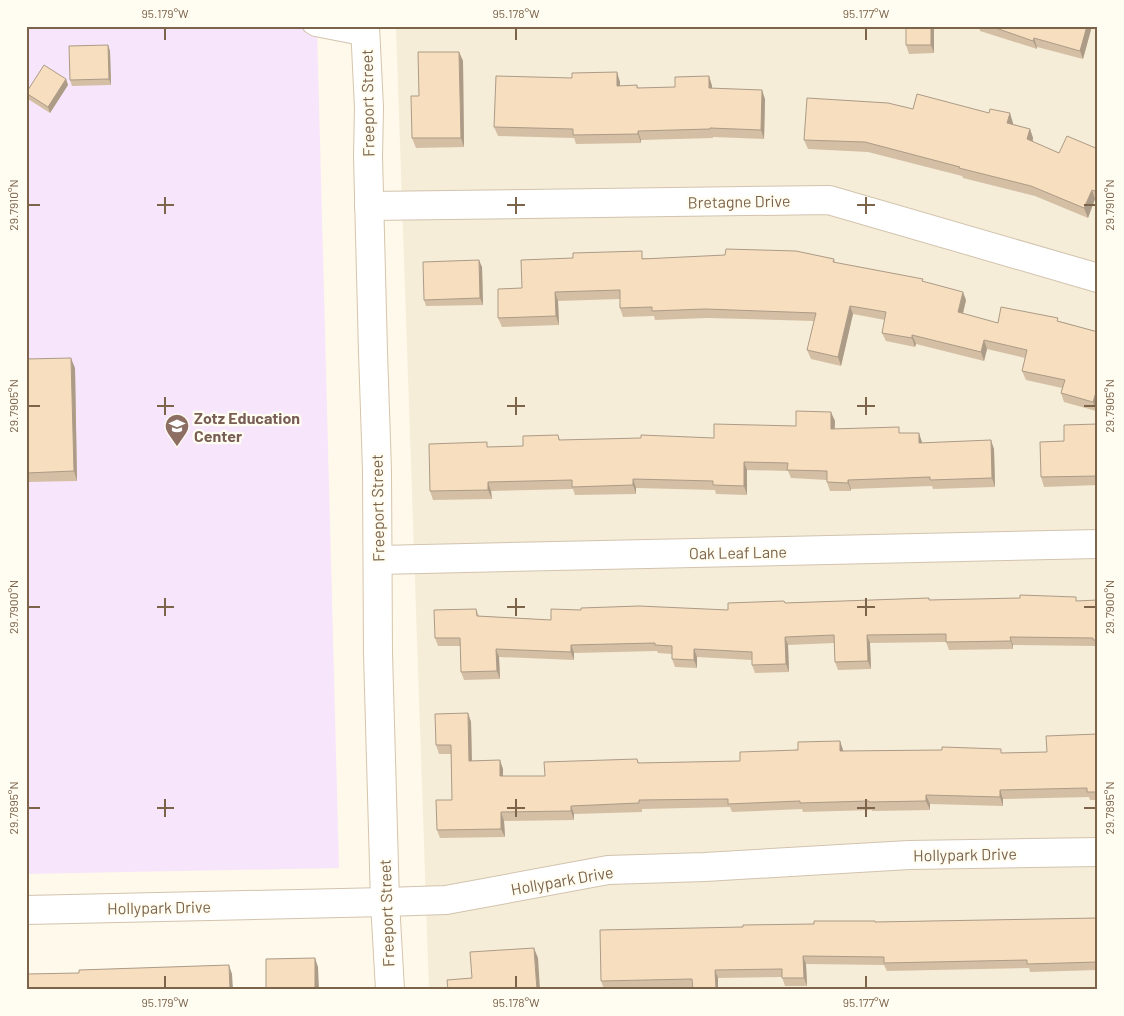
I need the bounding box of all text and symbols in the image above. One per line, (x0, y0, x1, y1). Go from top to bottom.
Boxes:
text: 95.179°W (142, 6, 189, 20)
text: 95.178°W (493, 6, 540, 20)
text: 95.177°W (843, 6, 890, 20)
street label: Freeport Street (357, 49, 377, 157)
text: 29.7910°N (6, 179, 20, 231)
text: 29.7910°N (1102, 179, 1116, 231)
street label: Bretagne Drive (688, 191, 790, 211)
text: 29.7905°N (6, 379, 20, 433)
text: 29.7905°N (1102, 379, 1116, 433)
place label: Zotz Education Center (194, 408, 300, 445)
school or university icon: Zotz Education Center (164, 413, 190, 447)
street label: Freeport Street (367, 454, 387, 562)
street label: Oak Leaf Lane (689, 542, 787, 562)
text: 29.7900°N (6, 580, 20, 634)
text: 29.7900°N (1102, 580, 1116, 634)
text: 29.7895°N (6, 781, 20, 835)
text: 29.7895°N (1102, 781, 1116, 835)
street label: Hollypark Drive (913, 844, 1017, 864)
street label: Freeport Street (375, 859, 397, 967)
street label: Hollypark Drive (509, 862, 615, 898)
street label: Hollypark Drive (107, 897, 211, 917)
text: 95.179°W (142, 995, 189, 1009)
text: 95.178°W (493, 995, 540, 1009)
text: 95.177°W (843, 995, 890, 1009)

